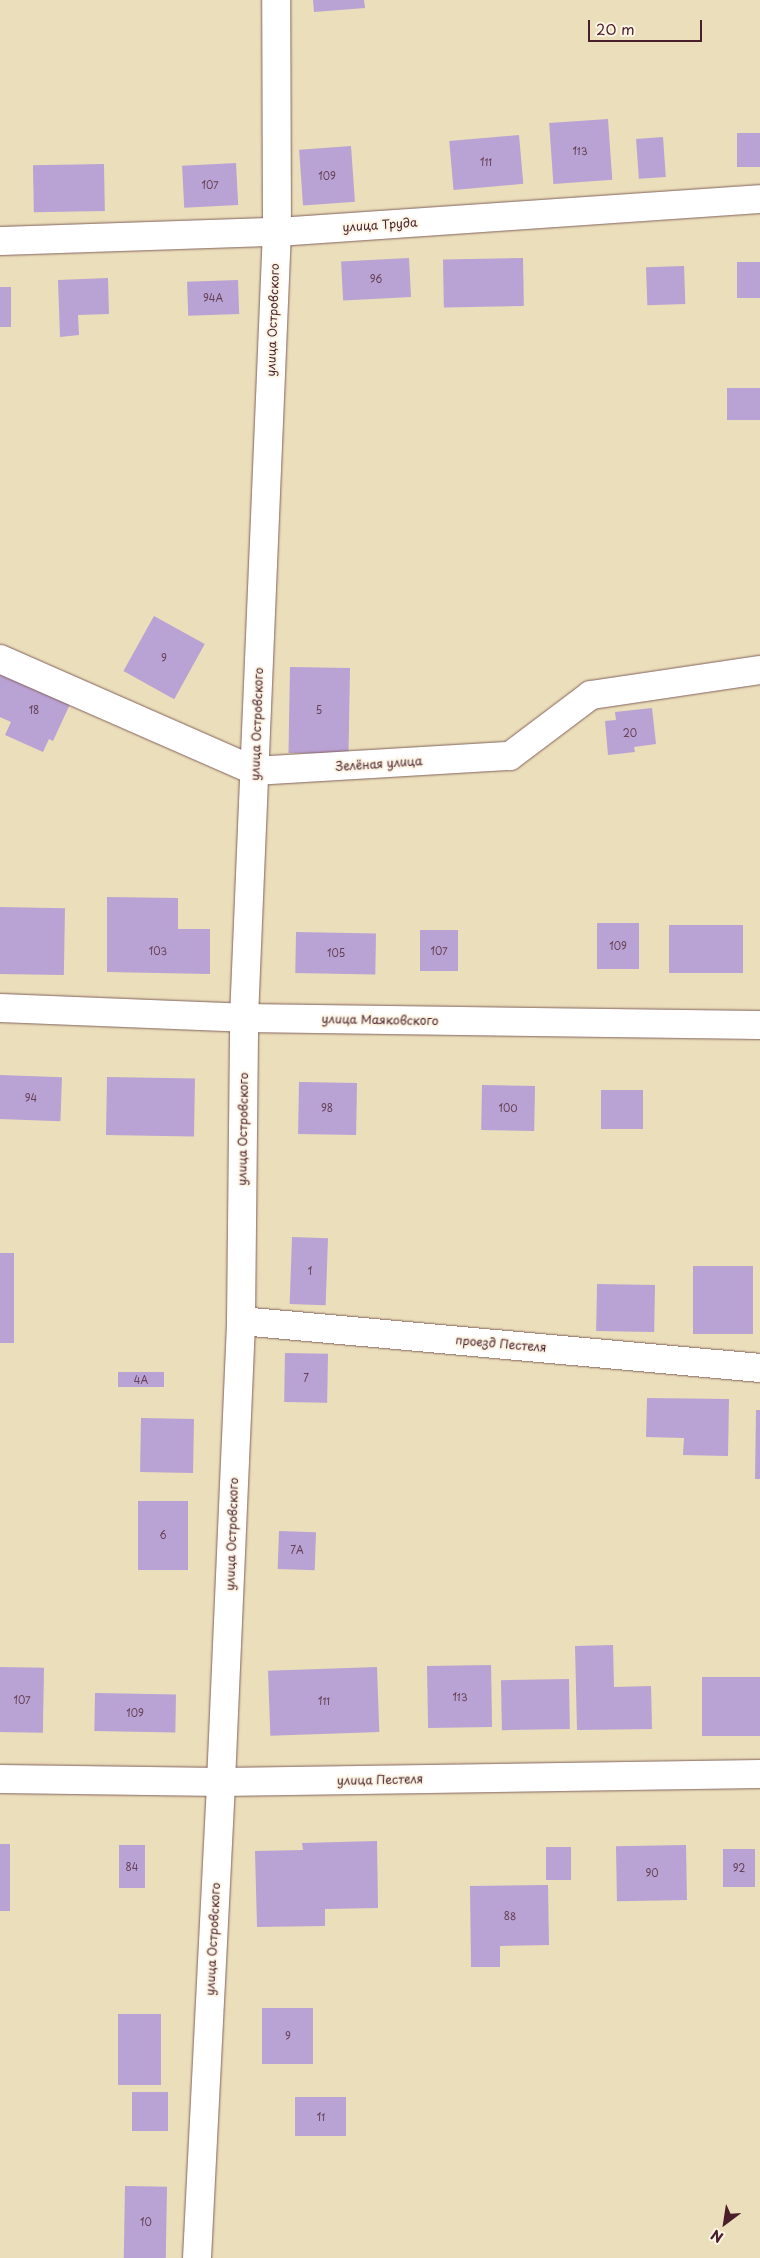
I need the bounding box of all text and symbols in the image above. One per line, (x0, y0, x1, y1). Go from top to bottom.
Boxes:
scale bar (590, 10, 704, 42)
text: 20 m (596, 17, 635, 40)
house number: 113 (572, 145, 588, 157)
house number: 111 (480, 156, 492, 168)
house number: 109 (318, 170, 336, 182)
house number: 107 (201, 179, 219, 191)
street label: улица Труда (342, 215, 418, 235)
street label: улица Островского (264, 263, 282, 377)
house number: 96 (370, 273, 382, 285)
house number: 94А (203, 292, 223, 304)
house number: 9 (161, 652, 167, 664)
street label: улица Островского (248, 667, 266, 781)
house number: 18 (29, 704, 39, 716)
house number: 5 (316, 704, 322, 716)
house number: 20 (623, 727, 637, 739)
street label: Зелёная улица (335, 754, 423, 774)
house number: 109 (609, 940, 627, 952)
house number: 103 (149, 945, 167, 957)
house number: 107 (430, 945, 448, 957)
house number: 105 (327, 947, 345, 959)
street label: улица Маяковского (321, 1012, 439, 1028)
street label: улица Островского (235, 1072, 251, 1186)
house number: 94 (25, 1092, 37, 1104)
house number: 98 (321, 1102, 333, 1114)
house number: 100 (498, 1102, 518, 1114)
house number: 1 (308, 1265, 312, 1277)
street label: проезд Пестеля (455, 1333, 547, 1355)
house number: 7 (303, 1372, 309, 1384)
house number: 4А (134, 1374, 148, 1386)
street label: улица Островского (223, 1477, 241, 1591)
house number: 6 (159, 1529, 167, 1541)
house number: 7А (290, 1544, 304, 1556)
house number: 113 (452, 1691, 468, 1703)
house number: 107 (13, 1694, 31, 1706)
house number: 111 (318, 1695, 330, 1707)
house number: 109 (126, 1707, 144, 1719)
street label: улица Пестеля (336, 1772, 424, 1788)
house number: 84 (126, 1861, 138, 1873)
house number: 92 (733, 1862, 745, 1874)
house number: 90 (645, 1867, 659, 1879)
street label: улица Островского (203, 1882, 223, 1996)
house number: 88 (504, 1910, 516, 1922)
house number: 9 (285, 2030, 291, 2042)
house number: 11 (317, 2111, 325, 2123)
north arrow (700, 2198, 750, 2248)
house number: 10 (140, 2216, 152, 2228)
text: N (707, 2224, 727, 2248)

